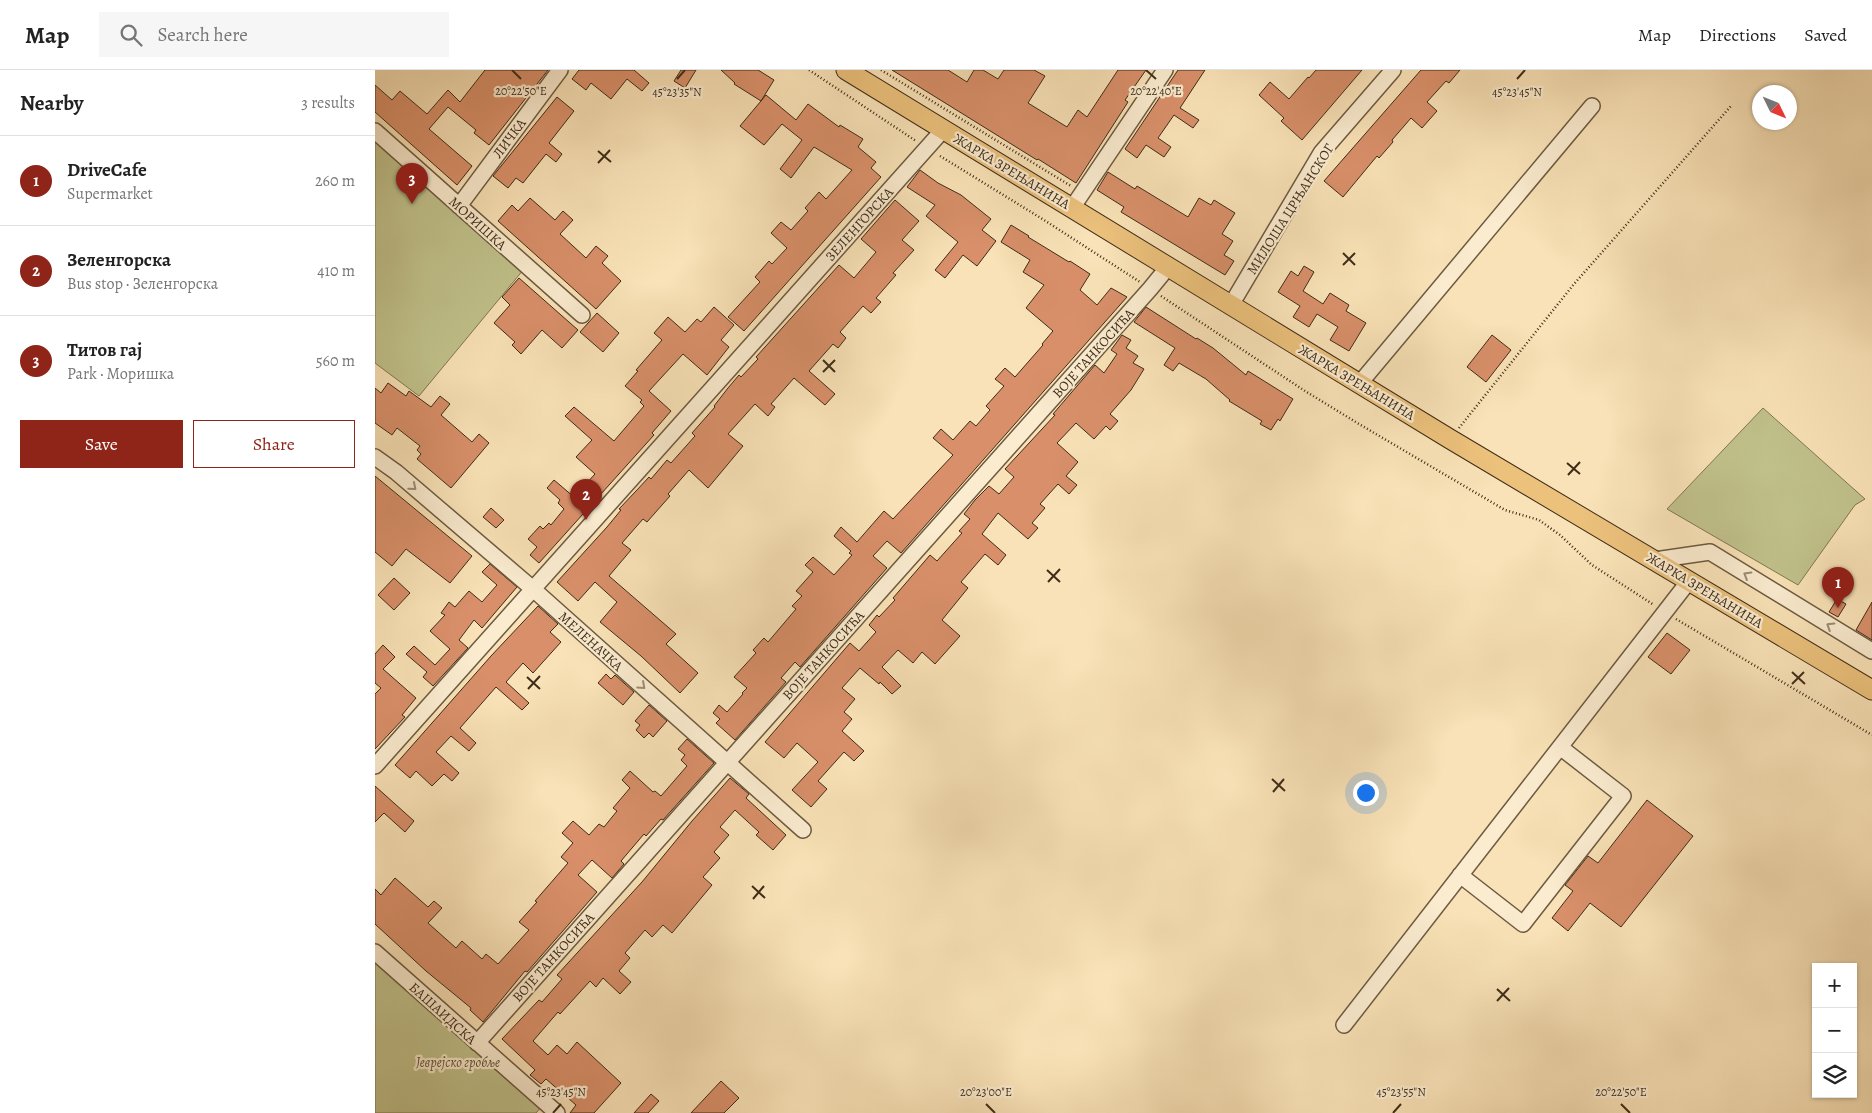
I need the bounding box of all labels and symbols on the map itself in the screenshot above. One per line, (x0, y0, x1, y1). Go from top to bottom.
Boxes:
text: 20°22'50"E (495, 83, 547, 99)
text: 20°22'40"E (1130, 83, 1182, 99)
text: 45°23'35"N (652, 84, 702, 100)
text: 45°23'45"N (1492, 84, 1542, 100)
north arrow (1752, 85, 1797, 130)
street label: ЛИЧКА (488, 114, 531, 162)
street label: ЖАРКА ЗРЕЊАНИНА (950, 129, 1074, 214)
street label: МИЛОША ЦРЊАНСКОГ (1242, 140, 1338, 278)
pin: 3 (396, 163, 428, 204)
street label: ЗЕЛЕНГОРСКА (821, 183, 898, 265)
street label: МОРИШКА (445, 192, 511, 255)
street label: ВОЈЕ ТАНКОСИЋА (1048, 304, 1139, 402)
street label: ЖАРКА ЗРЕЊАНИНА (1295, 340, 1419, 425)
pin: 2 (570, 479, 602, 520)
one-way arrow (408, 482, 417, 491)
street label: ЖАРКА ЗРЕЊАНИНА (1643, 548, 1767, 633)
pin: 1 (1822, 567, 1854, 608)
one-way arrow (1743, 571, 1752, 581)
street label: ВОЈЕ ТАНКОСИЋА (778, 606, 869, 704)
street label: МЕЛЕНАЧКА (554, 607, 628, 676)
one-way arrow (1827, 622, 1836, 632)
one-way arrow (636, 680, 645, 689)
your location (1353, 780, 1379, 806)
street label: ВОЈЕ ТАНКОСИЋА (508, 908, 599, 1006)
street label: БАШАИДСКА (405, 978, 481, 1049)
park label: Јеврејско гробље (415, 1053, 500, 1072)
text: 45°23'45"N (536, 1084, 586, 1100)
text: 20°23'00"E (960, 1084, 1012, 1100)
text: 45°23'55"N (1376, 1084, 1426, 1100)
text: 20°22'50"E (1595, 1084, 1647, 1100)

